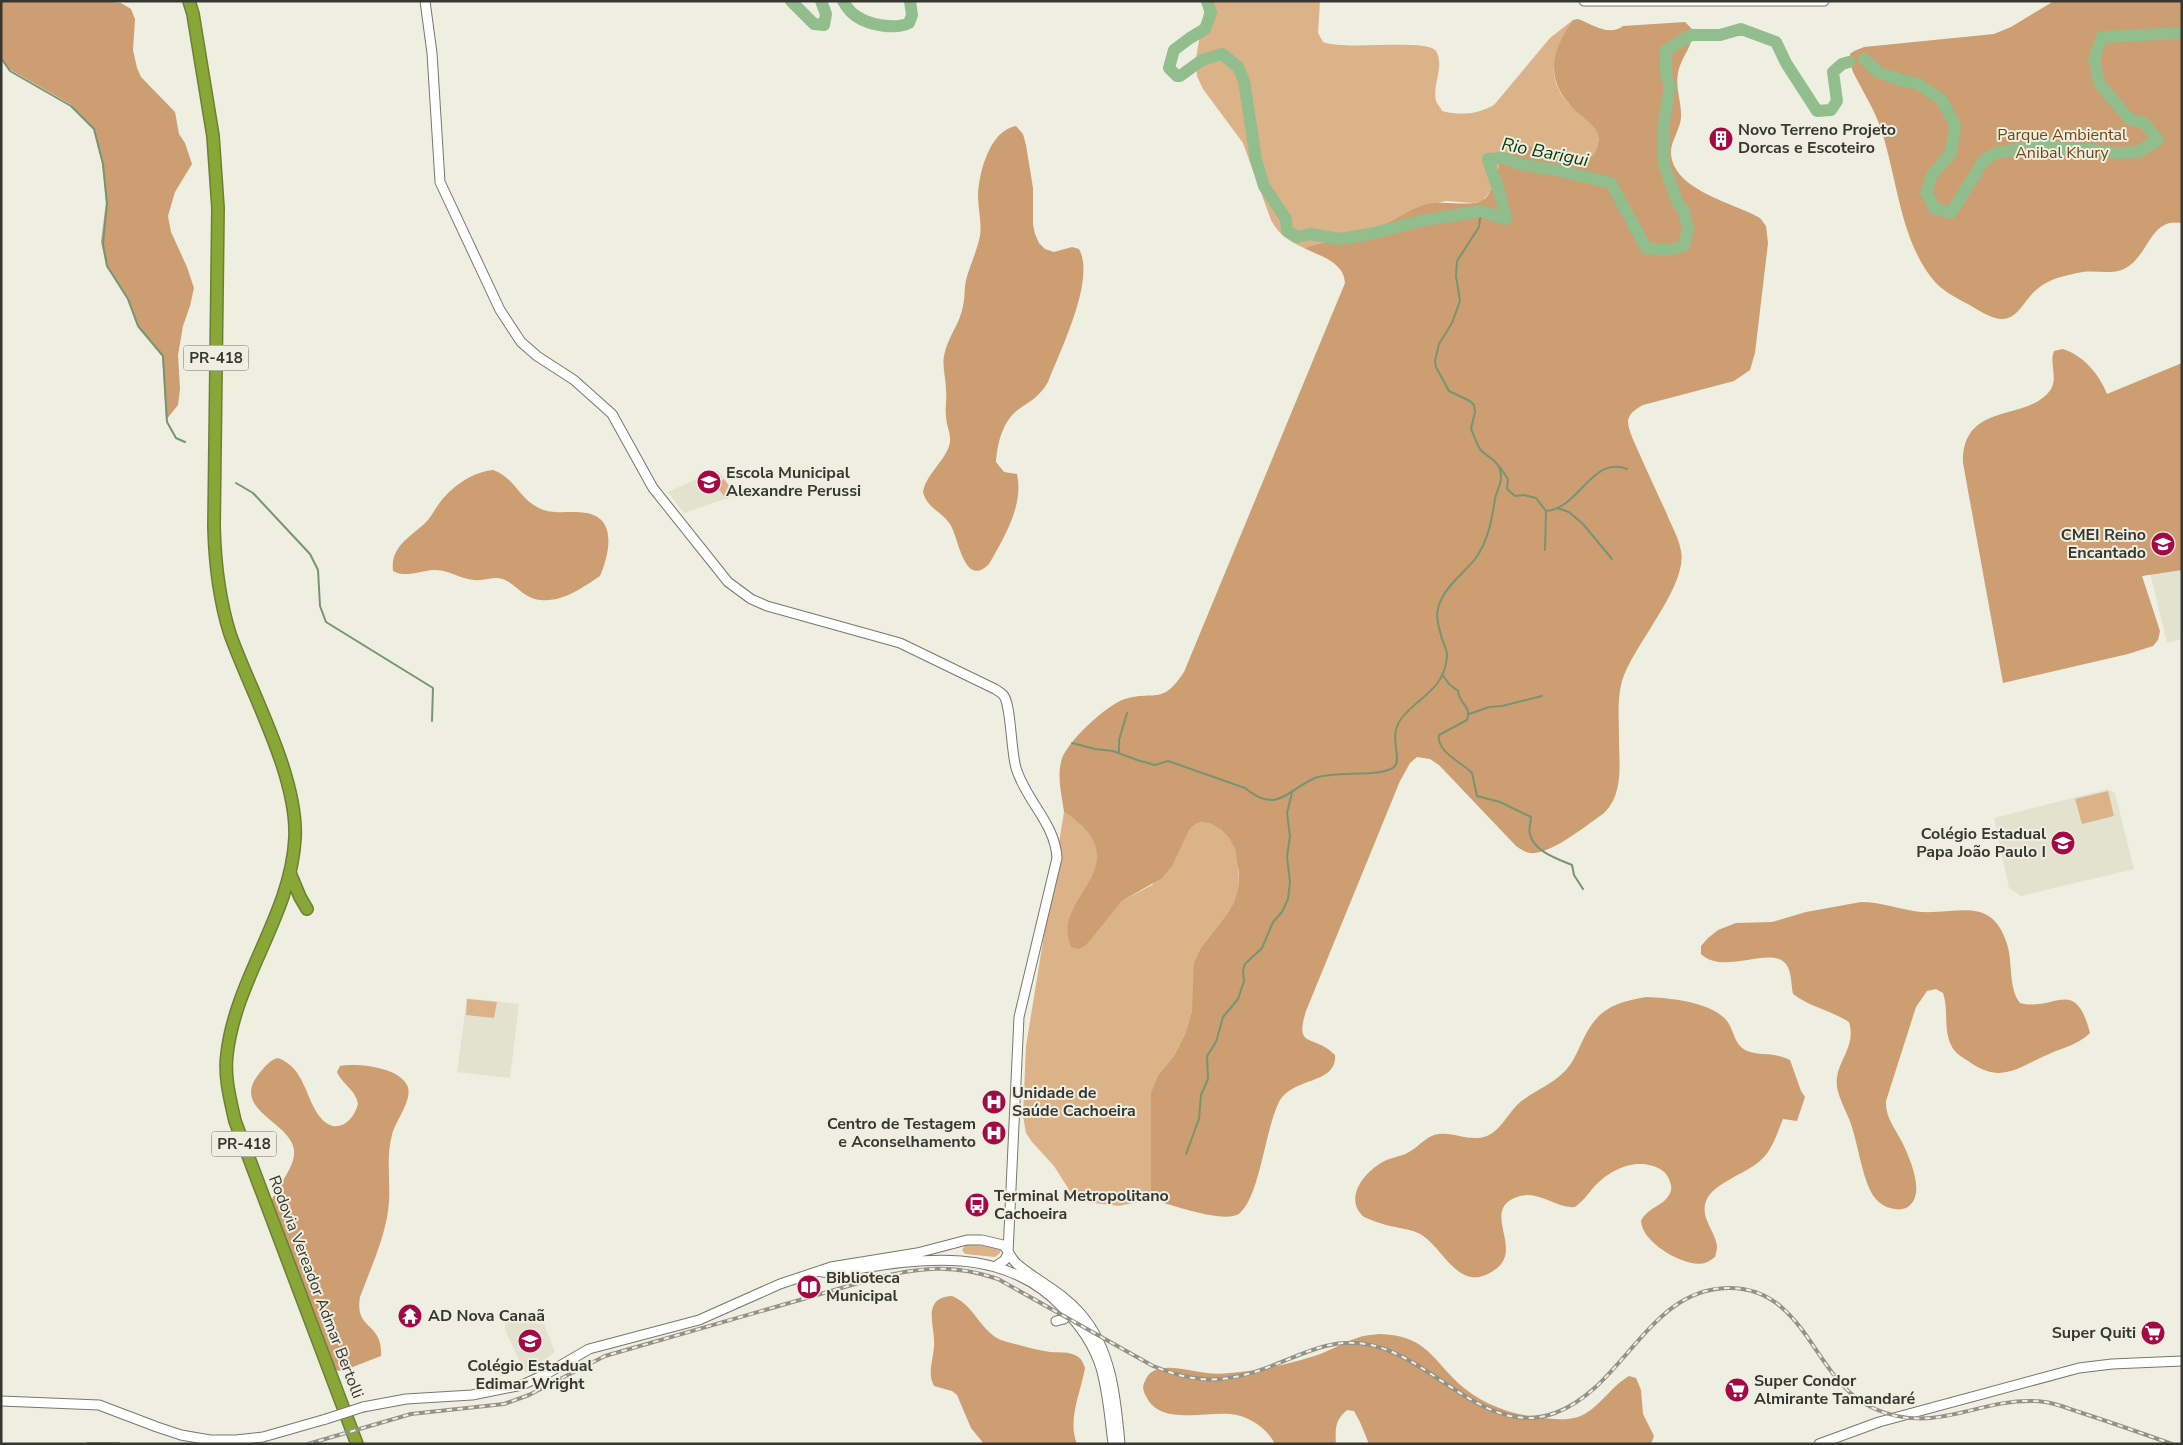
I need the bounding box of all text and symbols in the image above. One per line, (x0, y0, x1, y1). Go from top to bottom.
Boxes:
place label: Novo Terreno Projeto Dorcas e Escoteiro (1738, 119, 1896, 159)
park label: Parque Ambiental Anibal Khury (1997, 124, 2127, 164)
building icon: Novo Terreno Projeto Dorcas e Escoteiro (1708, 126, 1734, 152)
water label: Rio Barigui (1500, 132, 1591, 172)
road number: PR-418 (184, 346, 248, 370)
place label: Escola Municipal Alexandre Perussi (726, 462, 861, 502)
school or university icon: Escola Municipal Alexandre Perussi (696, 469, 722, 495)
place label: CMEI Reino Encantado (2061, 524, 2146, 564)
school or university icon: CMEI Reino Encantado (2150, 531, 2176, 557)
place label: Colégio Estadual Papa João Paulo I (1916, 823, 2046, 863)
school or university icon: Colégio Estadual Papa João Paulo I (2050, 830, 2076, 856)
place label: Unidade de Saúde Cachoeira (1012, 1082, 1136, 1122)
hospital icon: Unidade de Saúde Cachoeira (981, 1089, 1007, 1115)
place label: Centro de Testagem e Aconselhamento (827, 1113, 976, 1153)
hospital icon: Centro de Testagem e Aconselhamento (981, 1120, 1007, 1146)
road number: PR-418 (212, 1132, 276, 1156)
street label: Rodovia Vereador Admar Bertolli (263, 1172, 369, 1402)
place label: Terminal Metropolitano Cachoeira (994, 1185, 1169, 1225)
bus stop icon: Terminal Metropolitano Cachoeira (964, 1192, 990, 1218)
place label: Biblioteca Municipal (826, 1267, 900, 1307)
library icon: Biblioteca Municipal (796, 1274, 822, 1300)
temple icon: AD Nova Canaã (397, 1303, 423, 1329)
place label: AD Nova Canaã (428, 1305, 545, 1327)
supermarket icon: Super Quiti (2140, 1320, 2166, 1346)
place label: Super Quiti (2052, 1322, 2136, 1344)
school or university icon: Colégio Estadual Edimar Wright (517, 1328, 543, 1354)
place label: Colégio Estadual Edimar Wright (467, 1355, 593, 1395)
place label: Super Condor Almirante Tamandaré (1754, 1370, 1916, 1410)
supermarket icon: Super Condor Almirante Tamandaré (1724, 1377, 1750, 1403)

